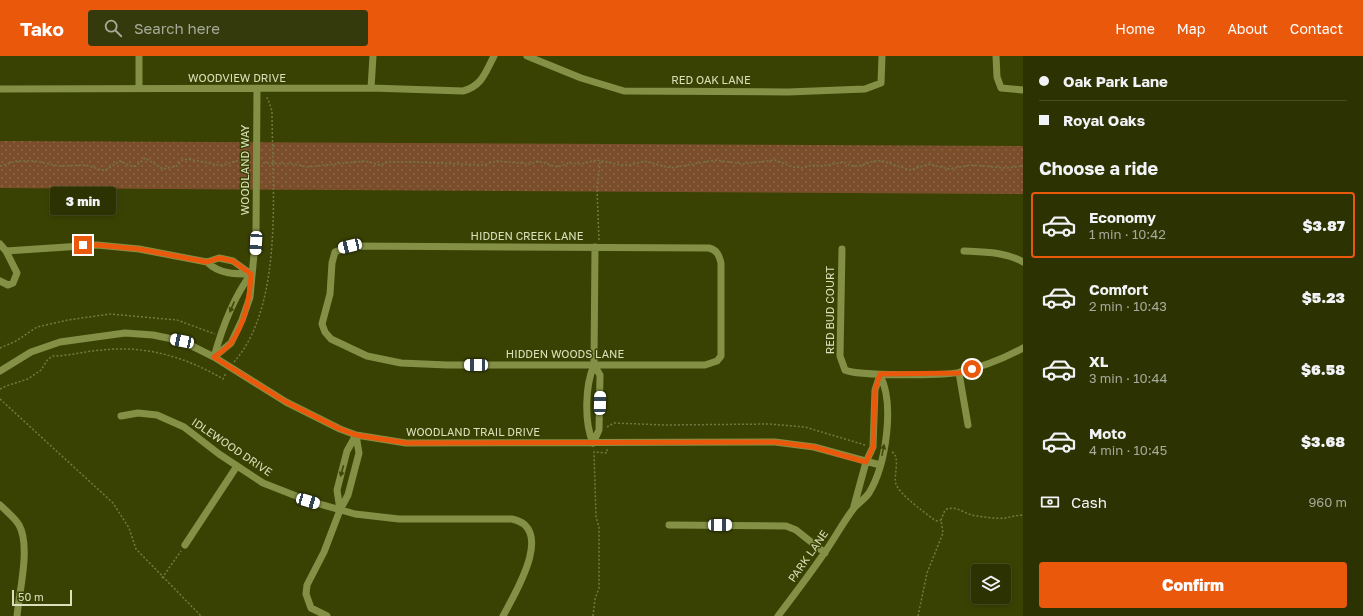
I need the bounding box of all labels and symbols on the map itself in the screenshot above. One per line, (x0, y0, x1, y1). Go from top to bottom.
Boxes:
street label: WOODVIEW DRIVE (188, 71, 286, 84)
street label: RED OAK LANE (671, 73, 751, 86)
street label: WOODLAND WAY (238, 125, 251, 215)
callout: 3 min (50, 187, 116, 215)
street label: HIDDEN CREEK LANE (471, 229, 584, 242)
car (249, 231, 263, 255)
route end (74, 236, 92, 254)
car (337, 237, 363, 255)
street label: RED BUD COURT (823, 266, 836, 354)
one-way arrow (229, 302, 235, 313)
car (169, 333, 195, 349)
street label: HIDDEN WOODS LANE (506, 347, 624, 360)
car (464, 359, 488, 371)
route start (963, 360, 981, 378)
car (594, 391, 606, 415)
street label: IDLEWOOD DRIVE (190, 415, 275, 478)
street label: WOODLAND TRAIL DRIVE (406, 425, 540, 438)
one-way arrow (881, 444, 887, 456)
one-way arrow (338, 465, 344, 477)
car (295, 492, 321, 510)
car (708, 519, 732, 531)
street label: PARK LANE (785, 527, 830, 584)
scale bar (12, 588, 72, 607)

